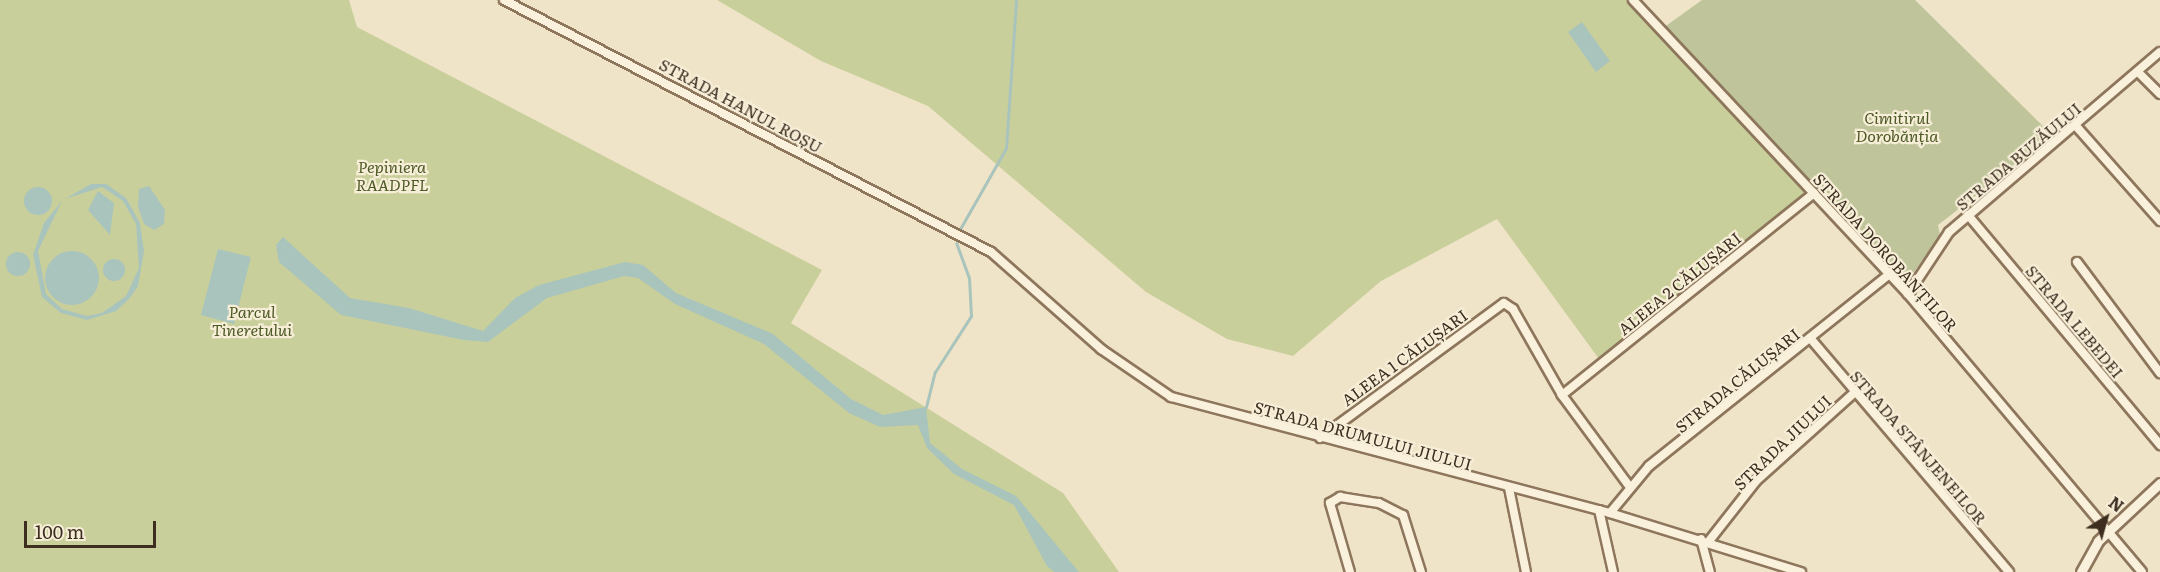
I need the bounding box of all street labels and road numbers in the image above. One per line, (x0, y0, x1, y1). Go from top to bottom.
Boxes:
street label: STRADA HANUL ROȘU (656, 54, 826, 156)
street label: STRADA BUZĂULUI (1952, 98, 2084, 214)
street label: STRADA DOROBANȚILOR (1810, 169, 1962, 335)
street label: ALEEA 2 CĂLUȘARI (1614, 228, 1744, 338)
street label: STRADA LEBEDEI (2022, 261, 2128, 381)
street label: ALEEA 1 CĂLUȘARI (1337, 305, 1471, 409)
street label: STRADA CĂLUȘARI (1671, 324, 1803, 436)
street label: STRADA STÂNJENEILOR (1847, 366, 1991, 528)
street label: STRADA JIULUI (1729, 391, 1835, 493)
street label: STRADA DRUMULUI JIULUI (1252, 397, 1474, 473)

